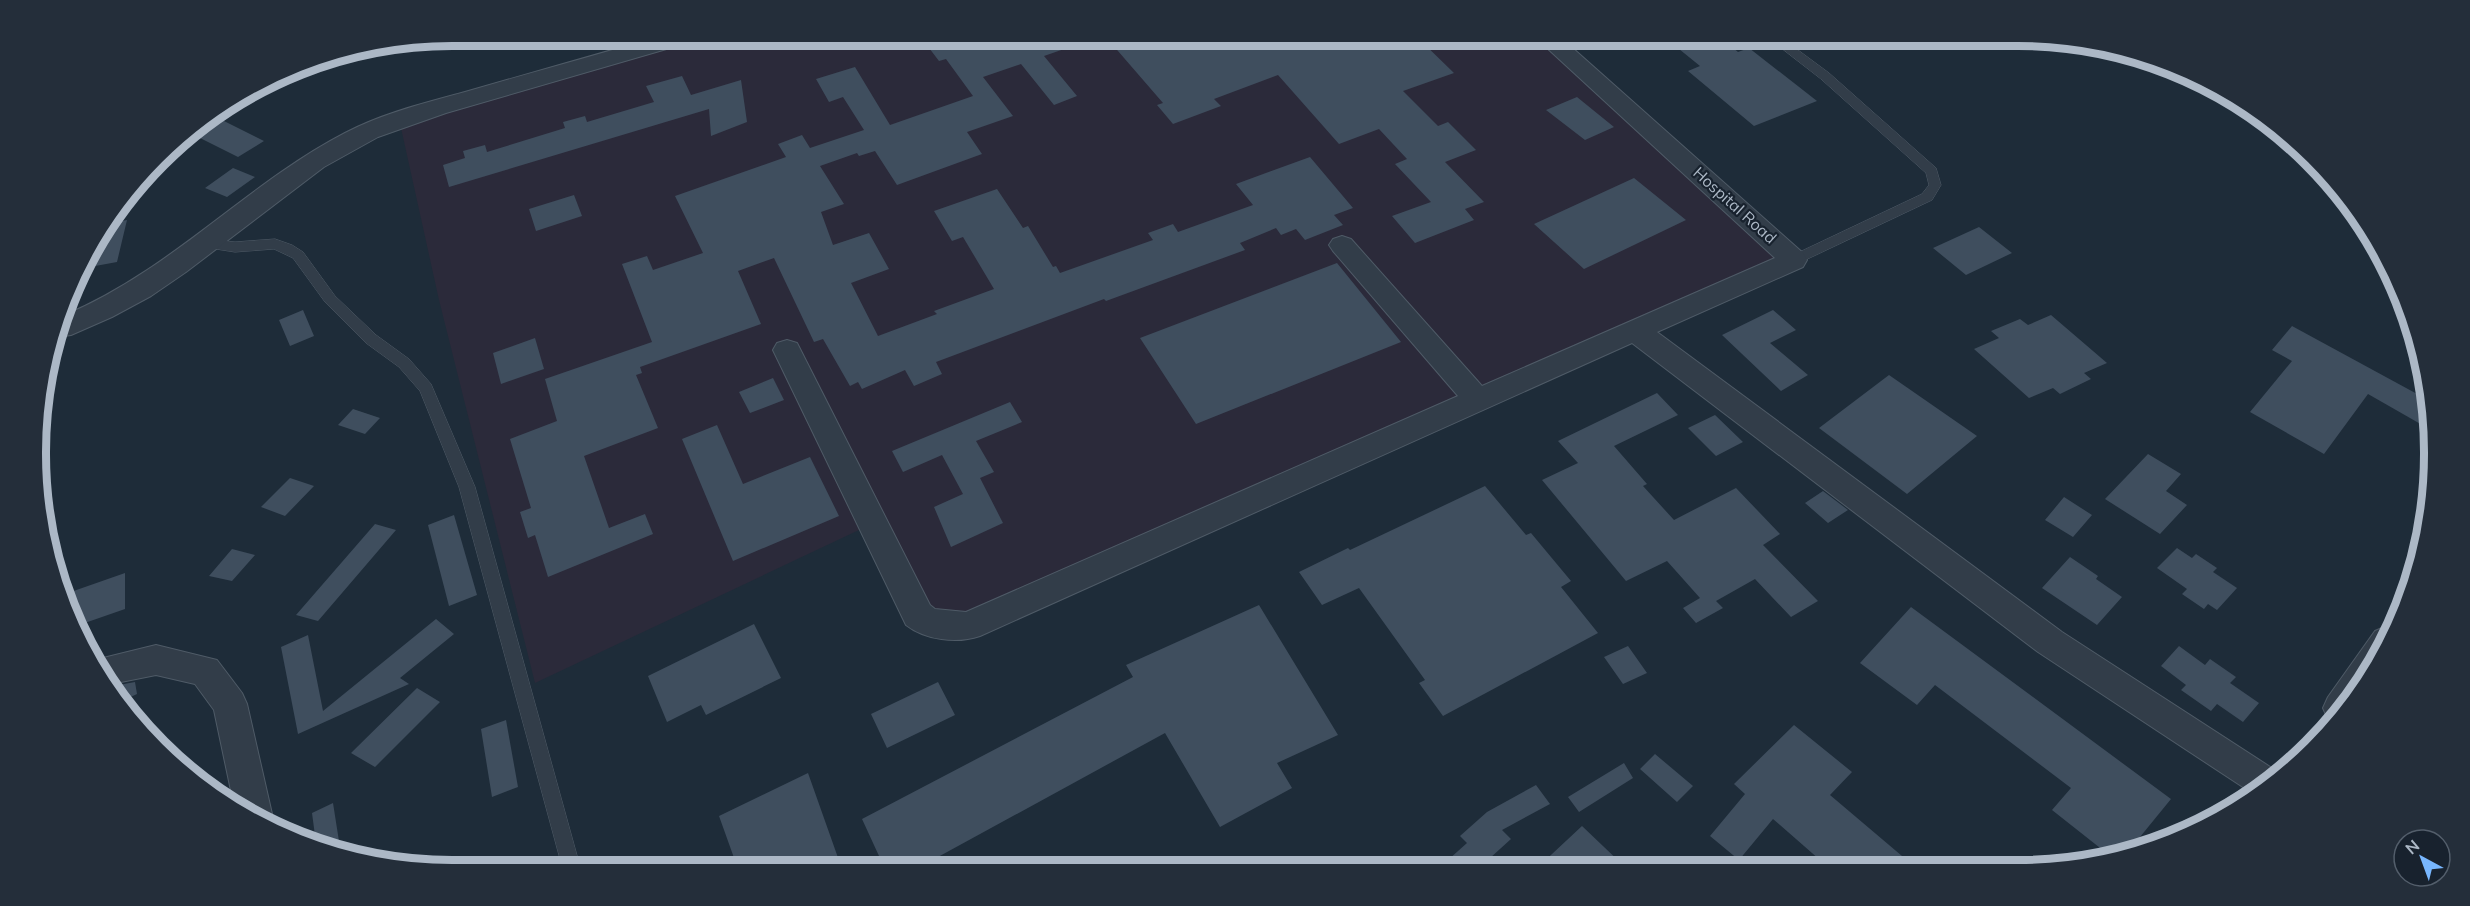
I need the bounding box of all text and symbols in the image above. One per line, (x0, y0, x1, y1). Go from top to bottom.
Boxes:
street label: Hospital Road (1689, 162, 1781, 248)
north arrow (2392, 828, 2452, 888)
text: N (2401, 835, 2423, 858)

